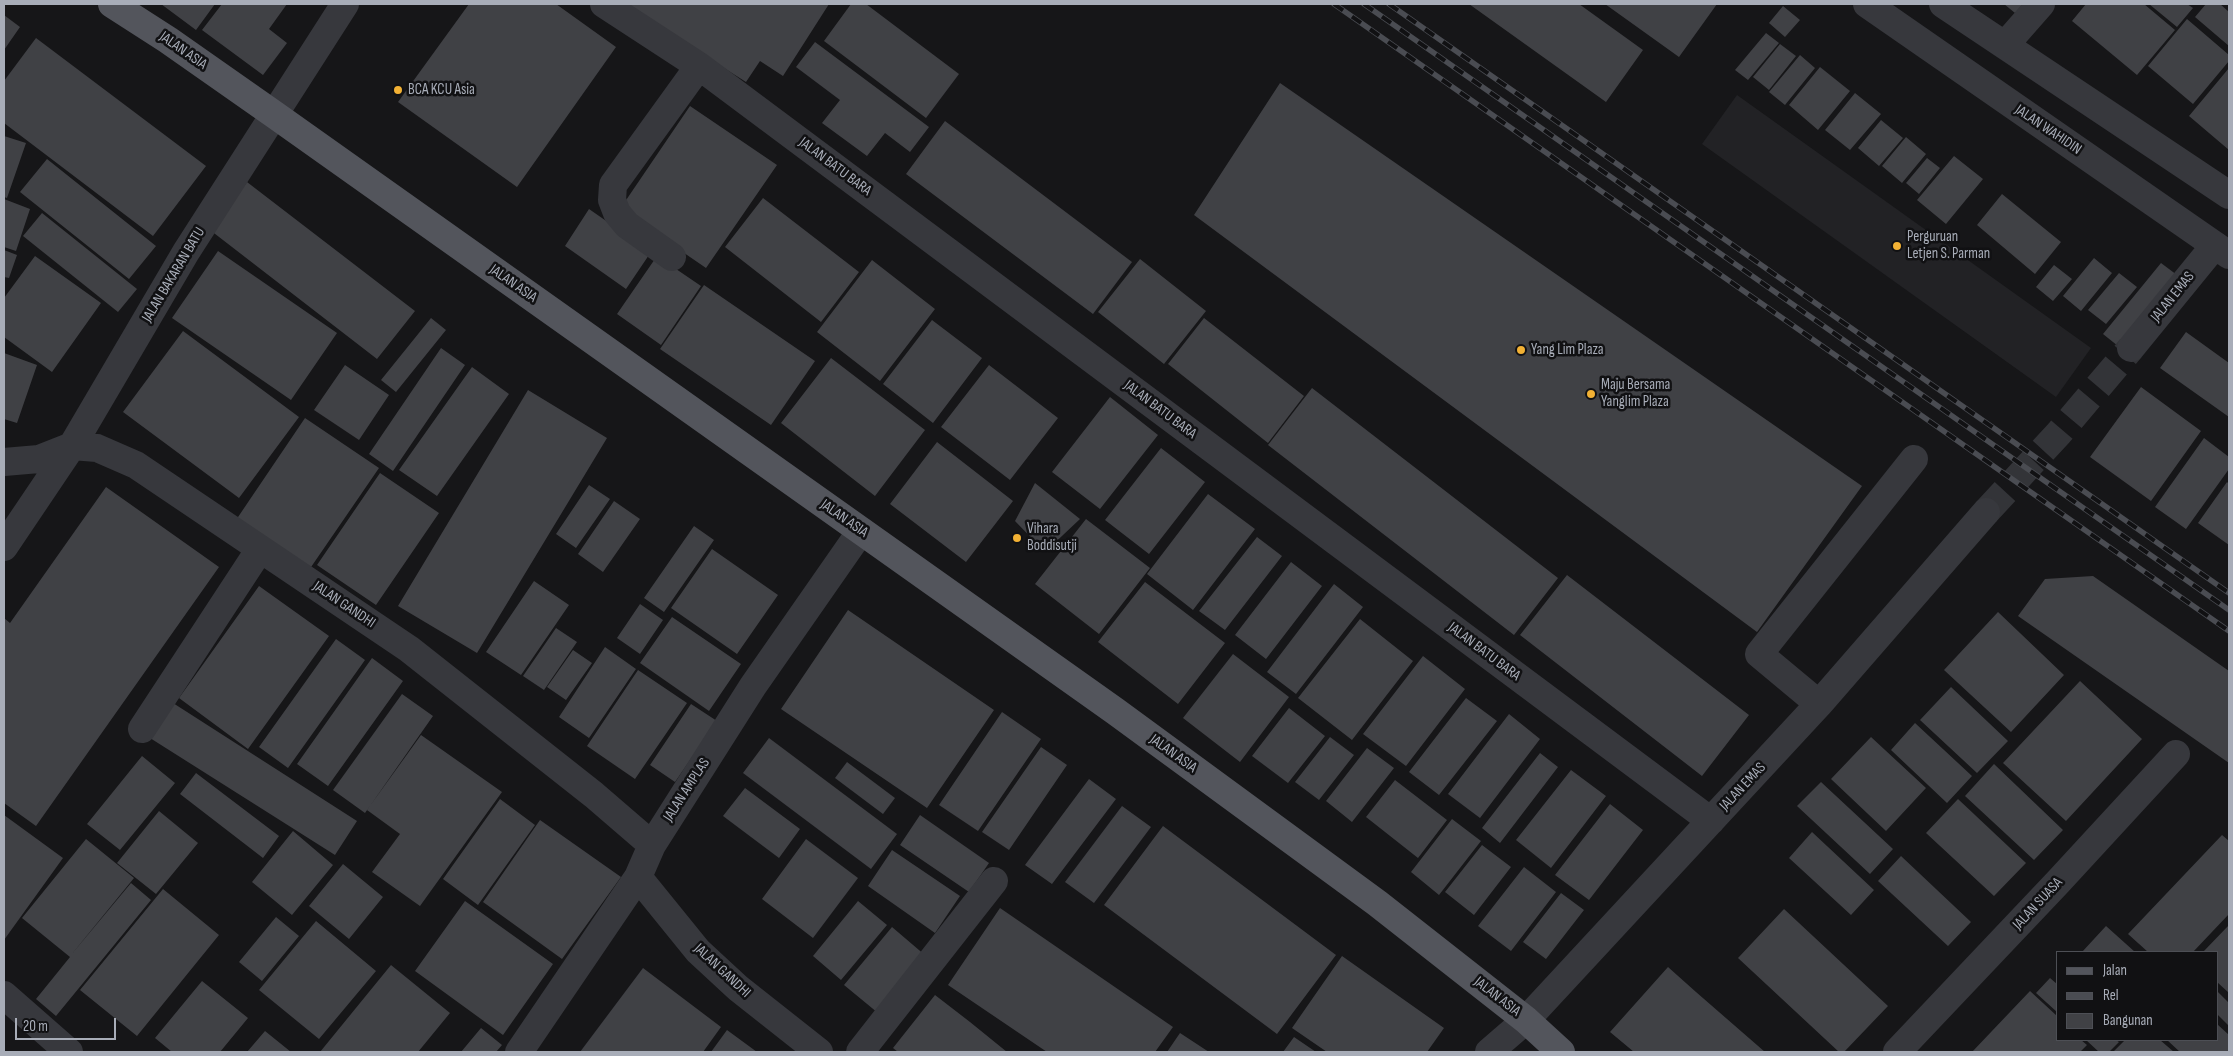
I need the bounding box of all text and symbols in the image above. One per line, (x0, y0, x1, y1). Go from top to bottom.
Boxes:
street label: JALAN ASIA (156, 28, 210, 74)
place label: BCA KCU Asia (408, 81, 475, 99)
marker: BCA KCU Asia (392, 84, 404, 96)
street label: JALAN WAHIDIN (2011, 101, 2085, 159)
street label: JALAN BATU BARA (795, 134, 875, 200)
street label: JALAN BAKARAN BATU (139, 224, 209, 326)
place label: Perguruan Letjen S. Parman (1907, 228, 1990, 263)
marker: Perguruan Letjen S. Parman (1891, 240, 1903, 252)
street label: JALAN ASIA (486, 261, 540, 307)
street label: JALAN EMAS (2147, 268, 2199, 326)
place label: Yang Lim Plaza (1531, 341, 1604, 359)
marker: Yang Lim Plaza (1515, 344, 1527, 356)
place label: Maju Bersama Yanglim Plaza (1601, 376, 1670, 411)
street label: JALAN BATU BARA (1120, 377, 1200, 443)
marker: Maju Bersama Yanglim Plaza (1585, 388, 1597, 400)
street label: JALAN ASIA (817, 496, 871, 542)
place label: Vihara Boddisutji (1027, 520, 1077, 555)
marker: Vihara Boddisutji (1011, 532, 1023, 544)
street label: JALAN GANDHI (309, 578, 379, 632)
street label: JALAN BATU BARA (1444, 619, 1524, 685)
street label: JALAN ASIA (1146, 731, 1200, 777)
street label: JALAN AMPLAS (660, 755, 714, 825)
street label: JALAN EMAS (1716, 759, 1770, 815)
street label: JALAN SUASA (2009, 874, 2067, 934)
street label: JALAN GANDHI (690, 940, 754, 1002)
legend (2056, 951, 2218, 1041)
text: Jalan (2103, 961, 2127, 980)
street label: JALAN ASIA (1470, 973, 1524, 1021)
text: Rel (2103, 986, 2119, 1005)
scale bar (18, 1008, 119, 1040)
text: Bangunan (2103, 1011, 2153, 1030)
text: 20 m (23, 1017, 48, 1036)

